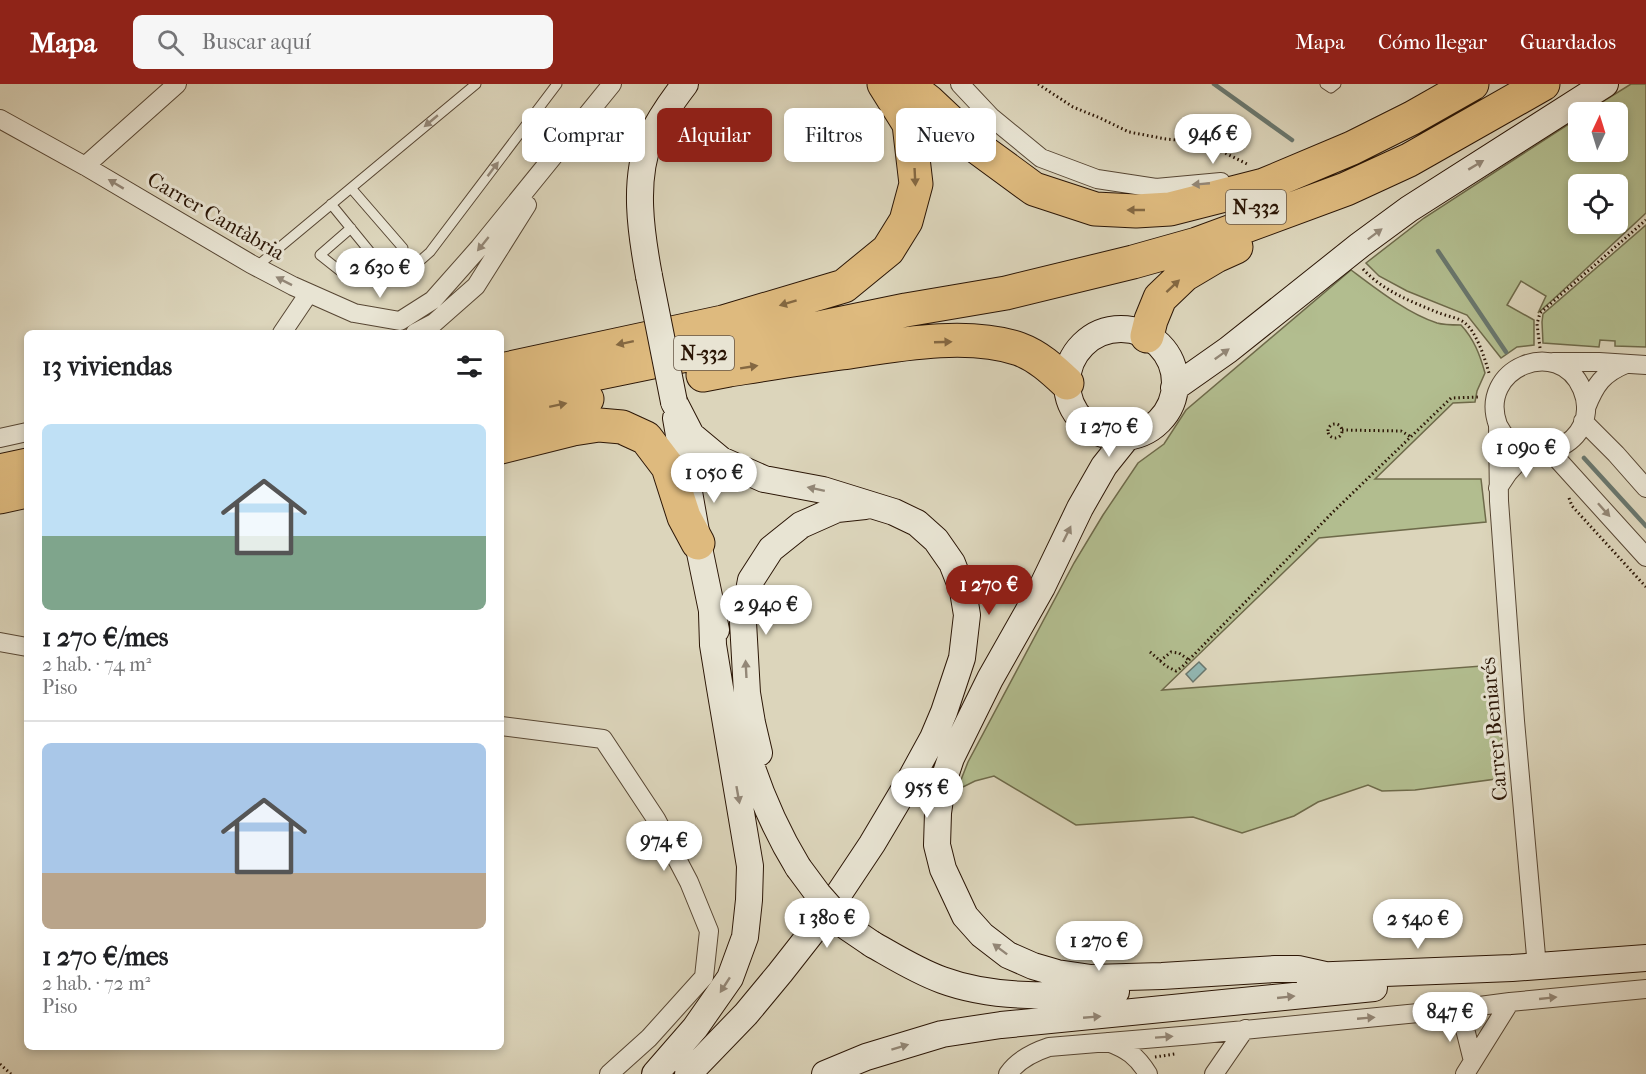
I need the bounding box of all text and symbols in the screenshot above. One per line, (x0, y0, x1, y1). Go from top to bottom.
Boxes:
search box (133, 15, 553, 69)
text: Mapa (30, 26, 97, 59)
icon: search (154, 26, 187, 59)
text: Buscar aquí (202, 29, 311, 55)
text: Mapa (1295, 30, 1345, 54)
text: Cómo llegar (1378, 30, 1487, 54)
text: Guardados (1520, 30, 1616, 54)
north arrow (1568, 102, 1628, 162)
map controls (1568, 102, 1628, 234)
chip: Comprar (522, 108, 645, 162)
chip: Alquilar (657, 108, 772, 162)
chip: Filtros (784, 108, 884, 162)
chip: Nuevo (896, 108, 996, 162)
pin: 946 € (1171, 114, 1255, 165)
one-way arrow (423, 115, 439, 128)
text: 946 € (1188, 122, 1238, 145)
one-way arrow (1468, 160, 1484, 171)
one-way arrow (487, 161, 499, 177)
street label: Carrer Cantàbria (143, 167, 289, 265)
one-way arrow (910, 168, 919, 187)
button: locate (1568, 174, 1628, 234)
one-way arrow (108, 178, 124, 189)
one-way arrow (1191, 179, 1210, 189)
road number: N-332 (1226, 190, 1286, 224)
one-way arrow (1126, 205, 1145, 215)
one-way arrow (1368, 228, 1383, 240)
one-way arrow (476, 236, 489, 252)
pin: 2 630 € (325, 248, 435, 299)
text: 2 630 € (350, 256, 410, 279)
one-way arrow (276, 276, 293, 286)
one-way arrow (1165, 280, 1180, 293)
one-way arrow (779, 299, 797, 308)
road number: N-332 (674, 336, 734, 370)
one-way arrow (933, 337, 952, 346)
one-way arrow (615, 339, 634, 348)
one-way arrow (1213, 348, 1229, 360)
icon: filters (453, 350, 486, 383)
text: 13 viviendas (42, 351, 172, 382)
one-way arrow (740, 362, 759, 371)
one-way arrow (549, 400, 568, 409)
pin: 1 270 € (1054, 407, 1164, 458)
text: 1 270 € (1080, 415, 1138, 438)
pin: 1 090 € (1471, 428, 1581, 479)
text: 1 090 € (1496, 436, 1556, 459)
pin: 1 050 € (659, 453, 769, 504)
text: 1 050 € (685, 461, 743, 484)
icon: home (210, 463, 318, 571)
one-way arrow (806, 484, 825, 493)
one-way arrow (1596, 503, 1610, 517)
one-way arrow (1062, 526, 1072, 543)
pin: 1 270 € (934, 565, 1044, 616)
text: 1 270 € (960, 573, 1018, 596)
pin: 2 940 € (711, 585, 821, 636)
text: 2 940 € (734, 593, 798, 616)
text: 1 270 €/mes (42, 622, 168, 653)
text: 2 hab. · 74 m² (42, 653, 151, 676)
street label: Carrer Beniarés (1476, 656, 1512, 802)
one-way arrow (741, 659, 751, 678)
text: Piso (42, 676, 78, 699)
pin: 955 € (885, 768, 969, 819)
text: 955 € (905, 776, 949, 799)
icon: home (210, 782, 318, 890)
one-way arrow (734, 786, 743, 805)
pin: 974 € (622, 821, 706, 872)
text: 974 € (640, 829, 688, 852)
pin: 1 380 € (772, 898, 882, 949)
pin: 2 540 € (1363, 899, 1473, 950)
text: 1 380 € (799, 906, 855, 929)
text: 2 540 € (1387, 907, 1449, 930)
pin: 1 270 € (1044, 921, 1154, 972)
text: 1 270 € (1070, 929, 1128, 952)
text: 1 270 €/mes (42, 941, 168, 972)
one-way arrow (992, 942, 1008, 955)
text: 2 hab. · 72 m² (42, 972, 150, 995)
one-way arrow (720, 977, 731, 993)
one-way arrow (1277, 992, 1296, 1002)
pin: 847 € (1408, 992, 1492, 1043)
one-way arrow (1539, 993, 1558, 1003)
text: Piso (42, 995, 78, 1018)
text: 847 € (1426, 1000, 1474, 1023)
one-way arrow (1083, 1012, 1102, 1022)
one-way arrow (1357, 1013, 1376, 1023)
one-way arrow (1155, 1032, 1174, 1042)
one-way arrow (891, 1042, 909, 1051)

